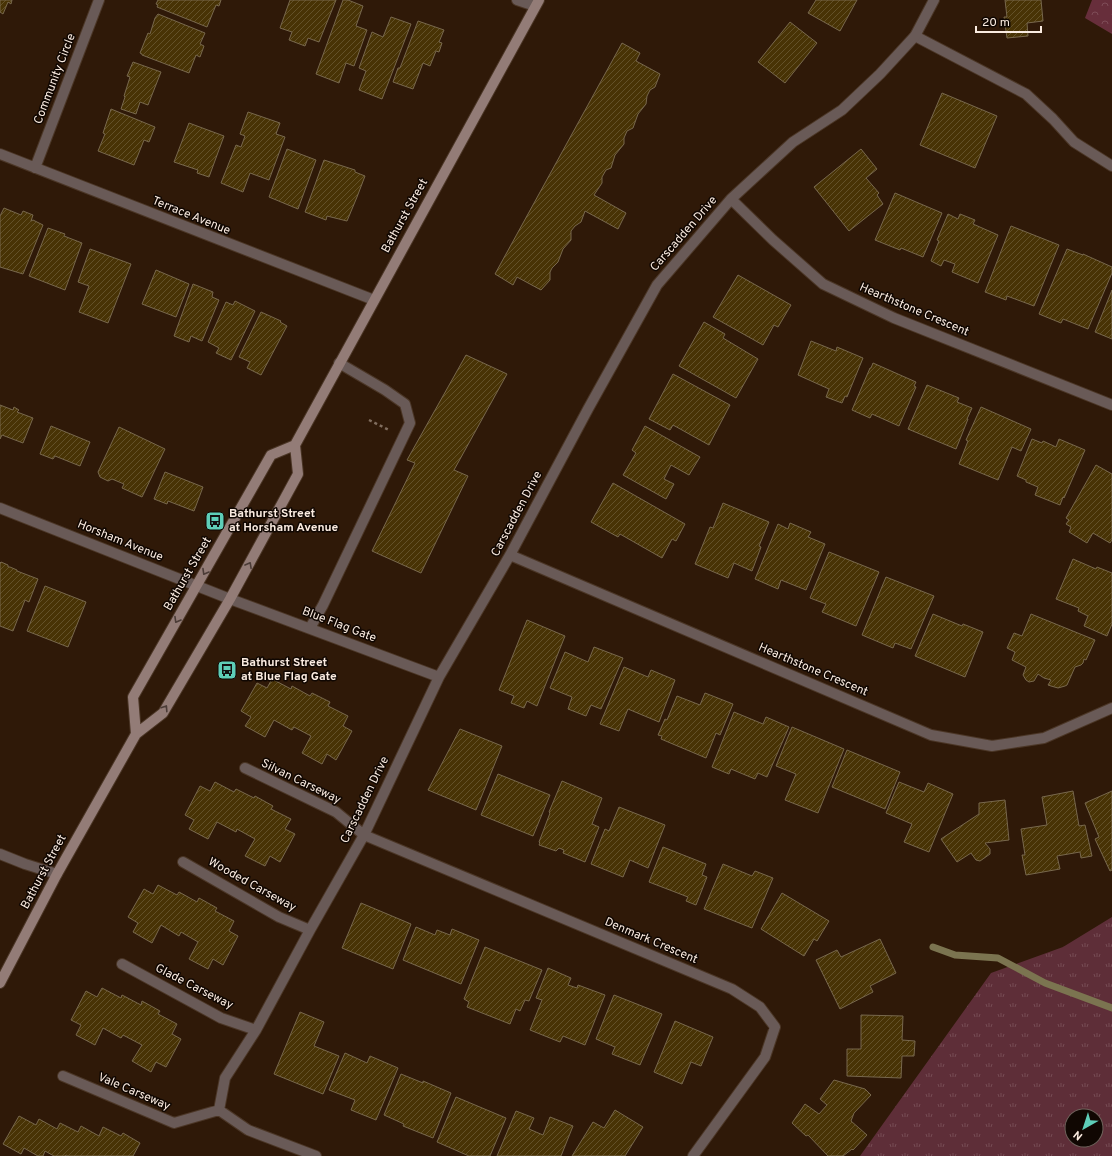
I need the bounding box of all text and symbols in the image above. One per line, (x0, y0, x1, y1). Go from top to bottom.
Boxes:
scale bar (976, 8, 1041, 34)
text: 20 m (982, 15, 1010, 31)
street label: Community Circle (30, 31, 80, 127)
street label: Bathurst Street (378, 176, 432, 256)
street label: Terrace Avenue (150, 193, 232, 239)
street label: Carscadden Drive (647, 193, 721, 275)
street label: Hearthstone Crescent (857, 280, 971, 340)
street label: Carscadden Drive (488, 468, 546, 560)
place label: Bathurst Street at Horsham Avenue (229, 506, 339, 536)
bus stop icon: Bathurst Street at Horsham Avenue (204, 510, 226, 532)
street label: Horsham Avenue (75, 517, 165, 565)
street label: Bathurst Street (160, 534, 216, 614)
one-way arrow (244, 562, 251, 569)
one-way arrow (202, 568, 209, 575)
street label: Blue Flag Gate (300, 604, 378, 646)
one-way arrow (175, 616, 182, 623)
street label: Hearthstone Crescent (756, 640, 870, 700)
place label: Bathurst Street at Blue Flag Gate (241, 655, 337, 685)
bus stop icon: Bathurst Street at Blue Flag Gate (216, 659, 238, 681)
one-way arrow (160, 706, 167, 713)
street label: Carscadden Drive (337, 754, 393, 846)
street label: Silvan Carseway (258, 756, 344, 808)
street label: Bathurst Street (18, 832, 70, 912)
street label: Wooded Carseway (205, 854, 299, 916)
street label: Denmark Crescent (602, 914, 700, 968)
street label: Glade Carseway (152, 960, 236, 1014)
street label: Vale Carseway (95, 1070, 173, 1114)
north arrow (1064, 1108, 1104, 1148)
text: N (1071, 1127, 1086, 1143)

